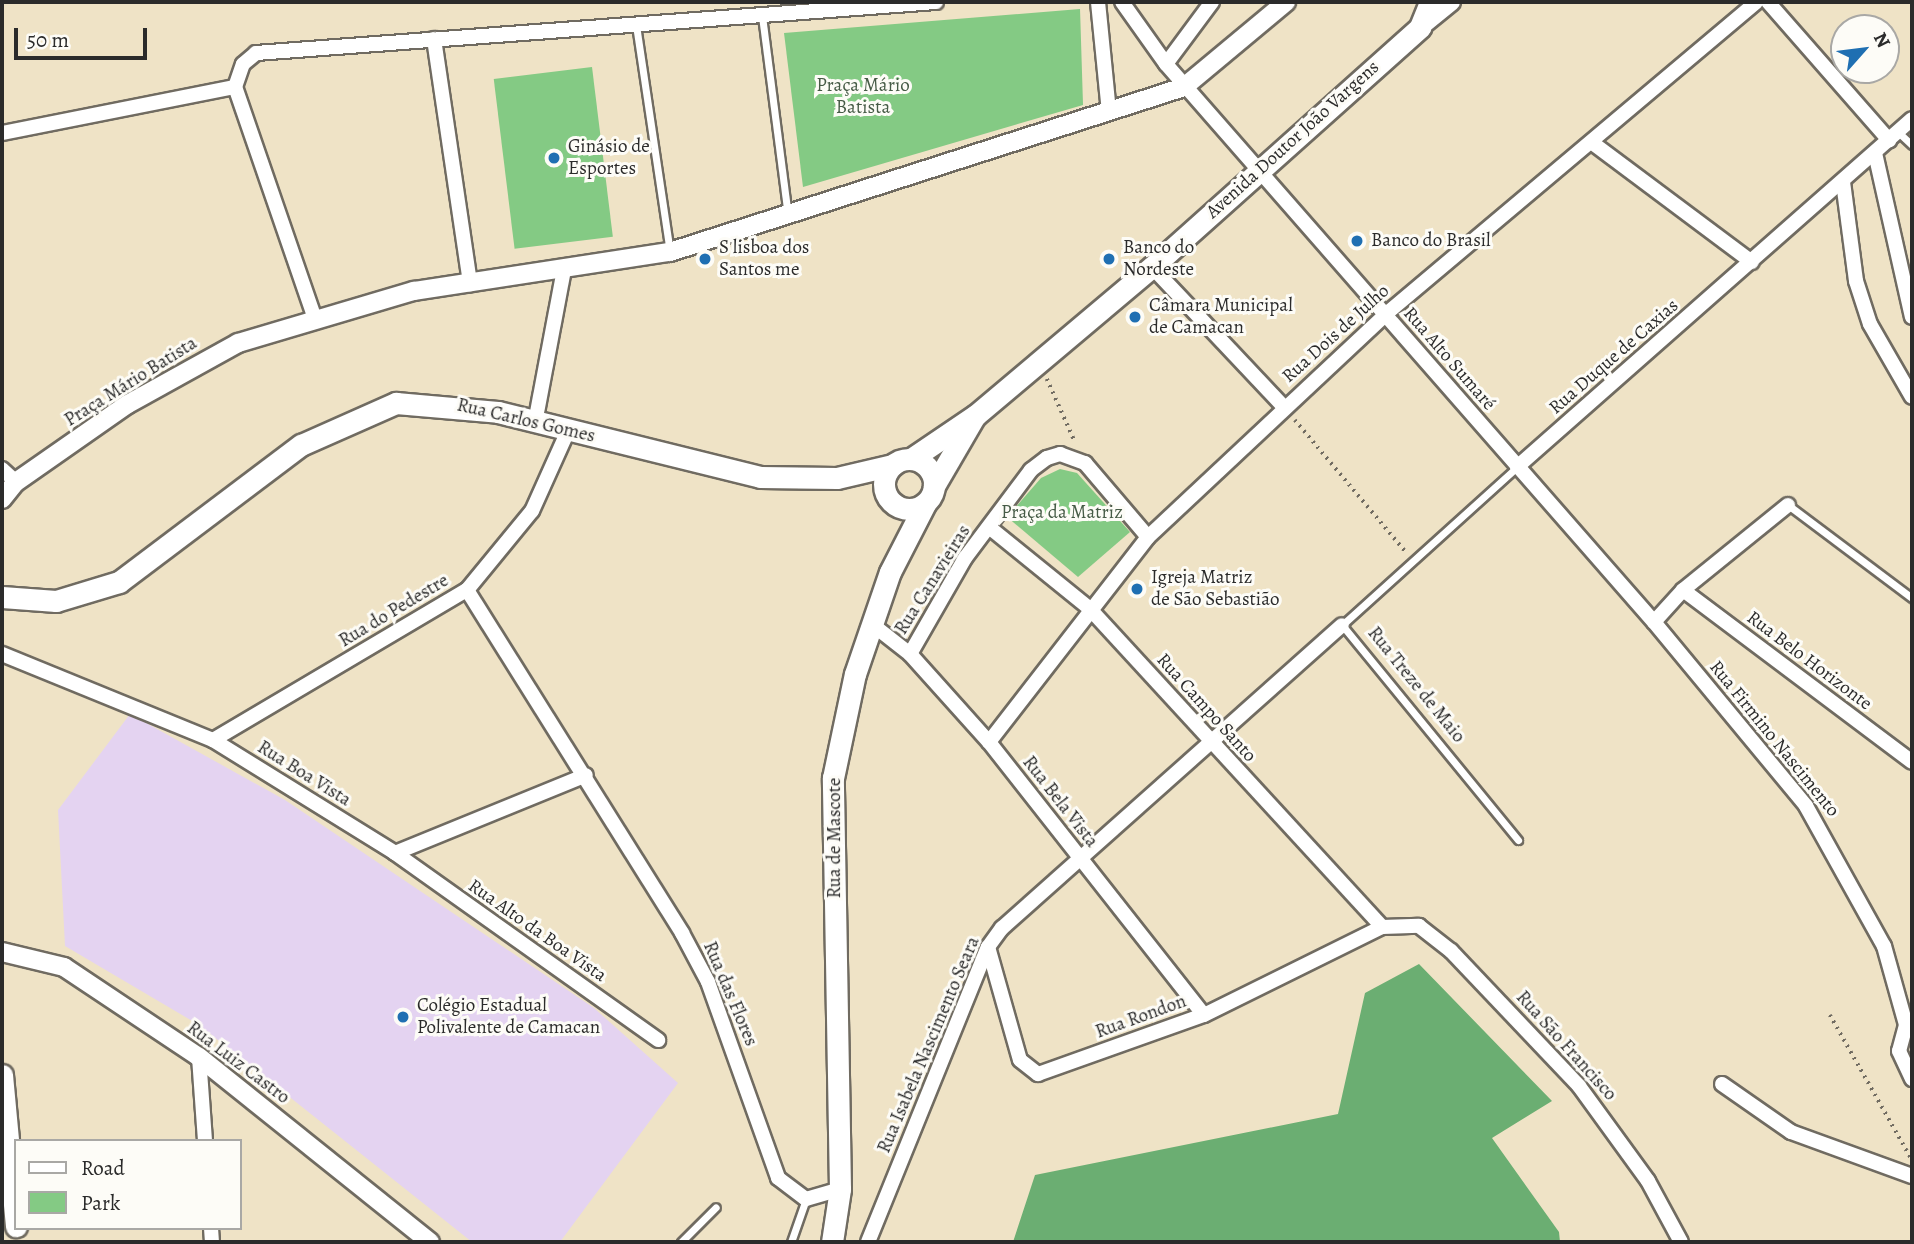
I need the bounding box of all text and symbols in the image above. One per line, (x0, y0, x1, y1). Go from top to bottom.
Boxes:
scale bar (18, 14, 150, 58)
north arrow (1830, 14, 1900, 84)
text: 50 m (27, 26, 69, 54)
text: N (1867, 28, 1897, 52)
street label: Avenida Doutor João Vargens (1202, 56, 1384, 224)
park label: Praça Mário Batista (816, 75, 910, 119)
place label: Ginásio de Esportes (568, 136, 650, 180)
marker: Ginásio de Esportes (546, 150, 562, 166)
place label: Banco do Brasil (1371, 230, 1491, 252)
marker: Banco do Brasil (1349, 233, 1365, 249)
place label: S lisboa dos Santos me (719, 237, 809, 281)
place label: Banco do Nordeste (1123, 237, 1194, 281)
marker: S lisboa dos Santos me (697, 251, 713, 267)
marker: Banco do Nordeste (1101, 251, 1117, 267)
street label: Rua Dois de Julho (1278, 280, 1394, 388)
place label: Câmara Municipal de Camacan (1149, 295, 1293, 339)
street label: Rua Duque de Caxias (1545, 295, 1683, 419)
street label: Rua Alto Sumaré (1398, 303, 1500, 415)
marker: Câmara Municipal de Camacan (1127, 309, 1143, 325)
street label: Praça Mário Batista (61, 332, 201, 432)
street label: Rua Carlos Gomes (455, 394, 597, 448)
park label: Praça da Matriz (1001, 502, 1123, 524)
street label: Rua Canavieiras (890, 521, 976, 639)
place label: Igreja Matriz de São Sebastião (1151, 567, 1280, 611)
street label: Rua do Pedestre (335, 569, 453, 653)
marker: Igreja Matriz de São Sebastião (1129, 581, 1145, 597)
street label: Rua Belo Horizonte (1742, 606, 1876, 716)
street label: Rua Treze de Maio (1362, 622, 1470, 748)
street label: Rua Campo Santo (1151, 649, 1261, 767)
street label: Rua Firmino Nascimento (1704, 656, 1844, 822)
street label: Rua Boa Vista (253, 736, 355, 812)
street label: Rua Bela Vista (1017, 752, 1103, 852)
street label: Rua de Mascote (824, 778, 846, 898)
street label: Rua Alto da Boa Vista (463, 875, 611, 987)
street label: Rua Isabela Nascimento Seara (873, 933, 985, 1157)
street label: Rua das Flores (698, 938, 762, 1050)
street label: Rua São Francisco (1511, 986, 1621, 1106)
street label: Rua Rondon (1093, 990, 1189, 1044)
place label: Colégio Estadual Polivalente de Camacan (417, 995, 600, 1039)
marker: Colégio Estadual Polivalente de Camacan (395, 1009, 411, 1025)
street label: Rua Luiz Castro (182, 1017, 294, 1109)
legend (14, 1139, 242, 1230)
text: Road (81, 1154, 125, 1182)
text: Park (81, 1189, 120, 1217)

